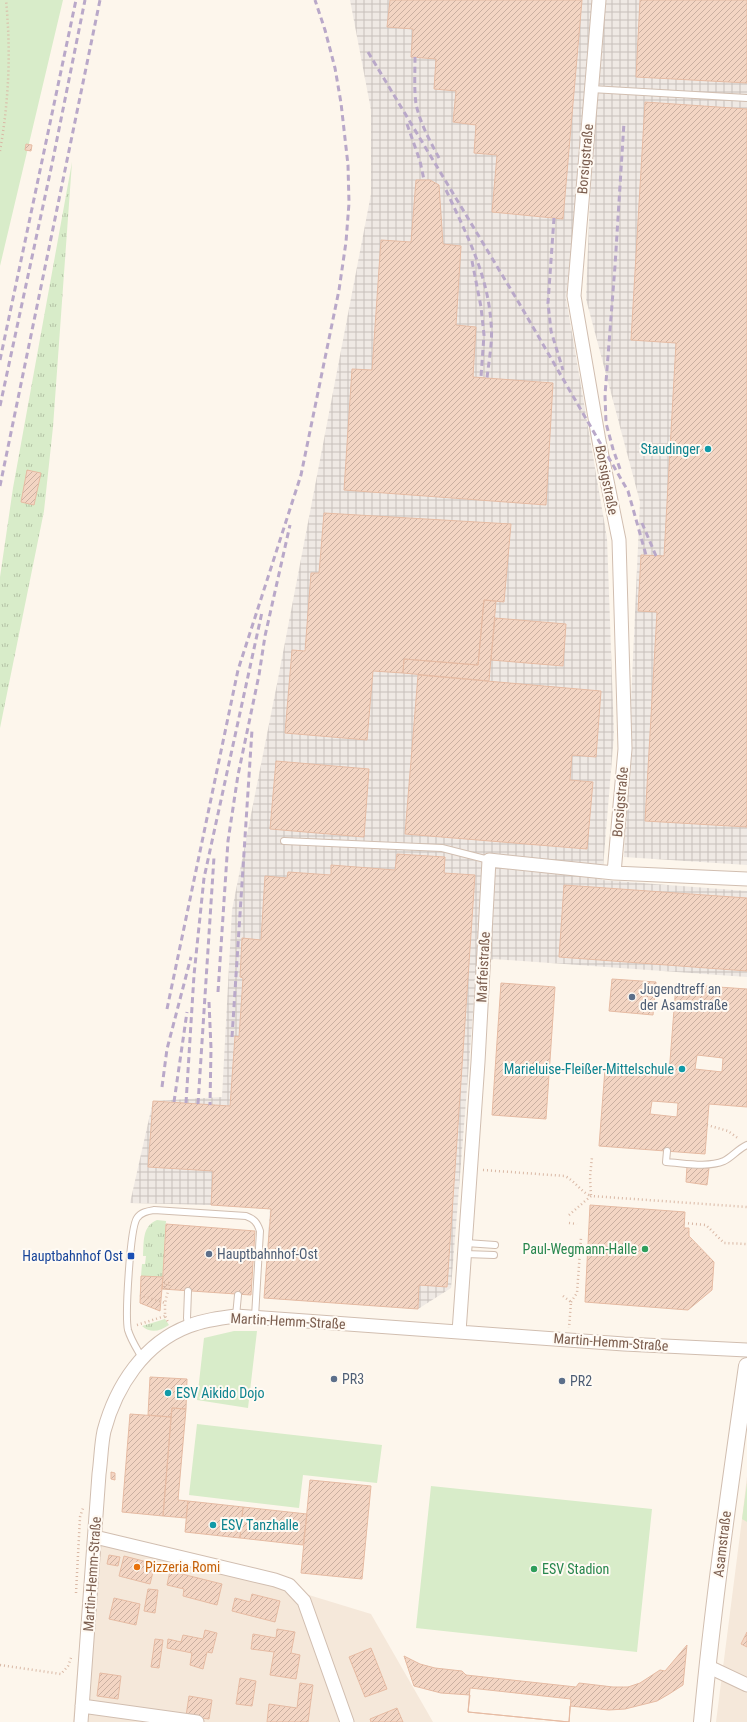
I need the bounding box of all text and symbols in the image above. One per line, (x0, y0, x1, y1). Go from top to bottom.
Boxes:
street label: Borsigstraße (574, 123, 596, 195)
place label: Staudinger (640, 441, 700, 457)
street label: Borsigstraße (592, 444, 622, 517)
marker: Staudinger (703, 444, 713, 454)
street label: Borsigstraße (609, 766, 631, 838)
street label: Maffeistraße (473, 931, 493, 1003)
place label: Jugendtreff an der Asamstraße (640, 981, 728, 1013)
marker: Jugendtreff an der Asamstraße (627, 992, 637, 1002)
place label: Marieluise-Fleißer-Mittelschule (504, 1061, 674, 1077)
marker: Marieluise-Fleißer-Mittelschule (677, 1064, 687, 1074)
place label: Paul-Wegmann-Halle (523, 1241, 637, 1257)
marker: Paul-Wegmann-Halle (640, 1244, 650, 1254)
place label: Hauptbahnhof-Ost (217, 1246, 318, 1262)
place label: Hauptbahnhof Ost (22, 1248, 123, 1264)
marker: Hauptbahnhof-Ost (204, 1249, 214, 1259)
marker: Hauptbahnhof Ost (126, 1251, 136, 1261)
street label: Martin-Hemm-Straße (230, 1310, 346, 1332)
street label: Martin-Hemm-Straße (553, 1330, 669, 1354)
place label: PR3 (342, 1371, 364, 1387)
place label: PR2 (570, 1373, 592, 1389)
marker: PR3 (329, 1374, 339, 1384)
marker: PR2 (557, 1376, 567, 1386)
place label: ESV Aikido Dojo (176, 1385, 264, 1401)
marker: ESV Aikido Dojo (163, 1388, 173, 1398)
street label: Asamstraße (710, 1509, 734, 1578)
street label: Martin-Hemm-Straße (80, 1516, 104, 1632)
place label: ESV Tanzhalle (221, 1517, 299, 1533)
marker: ESV Tanzhalle (208, 1520, 218, 1530)
place label: Pizzeria Romi (145, 1559, 220, 1575)
place label: ESV Stadion (542, 1561, 609, 1577)
marker: Pizzeria Romi (132, 1562, 142, 1572)
marker: ESV Stadion (529, 1564, 539, 1574)

